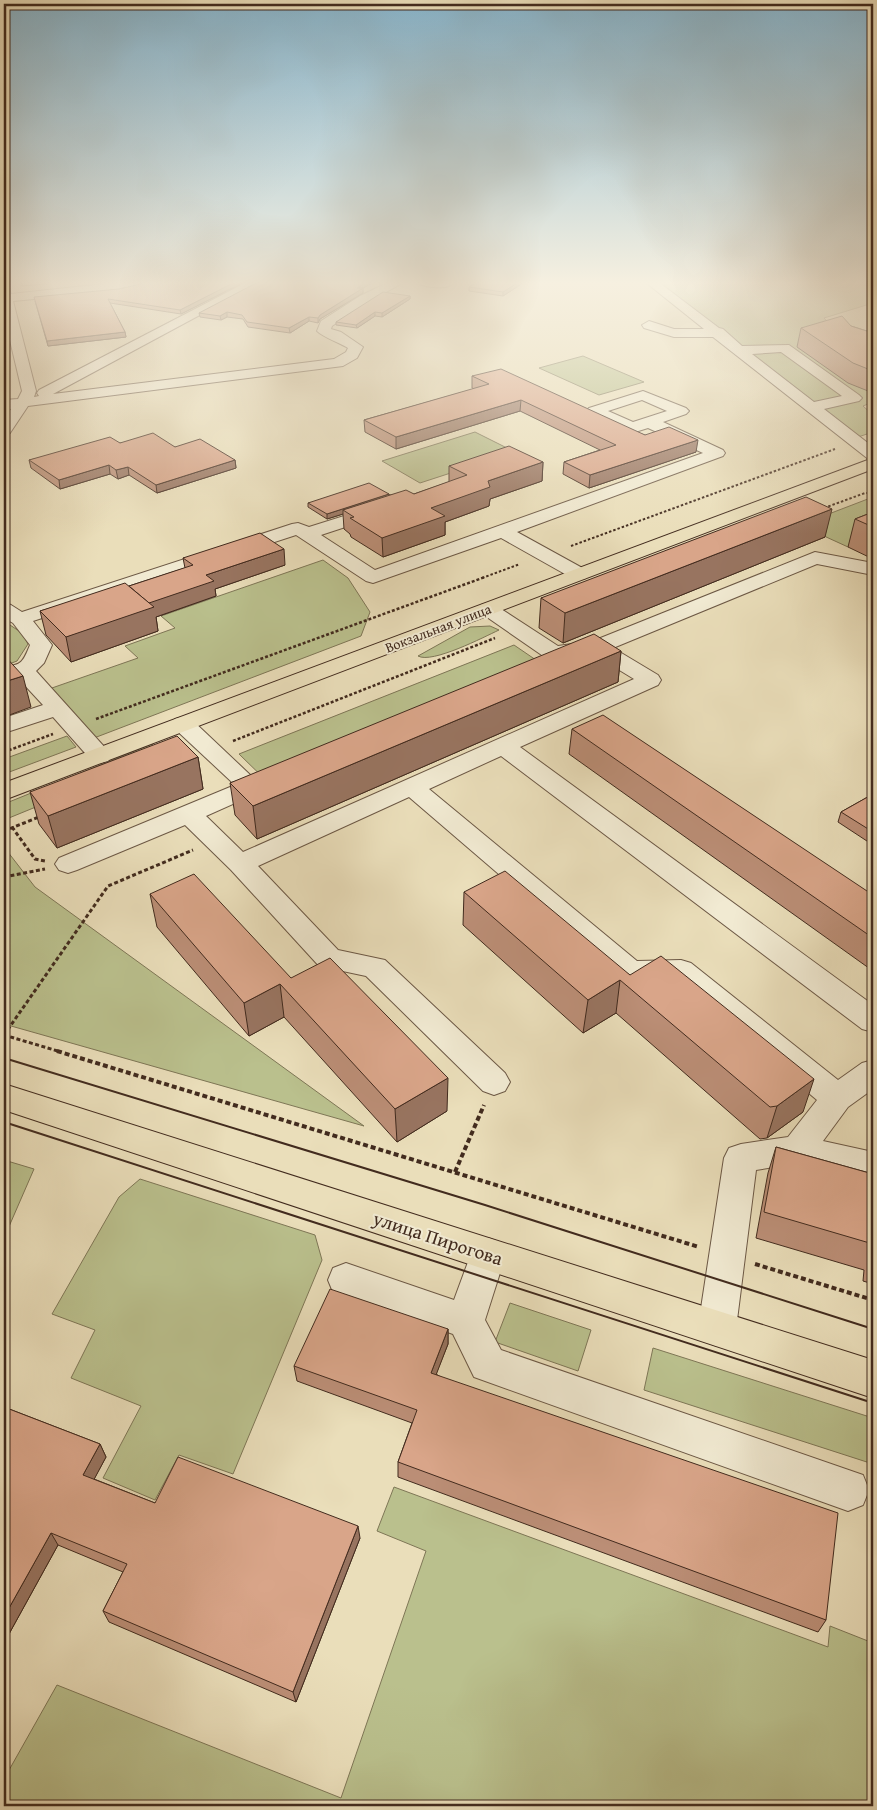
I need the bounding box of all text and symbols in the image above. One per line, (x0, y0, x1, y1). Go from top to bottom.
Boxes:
street label: Вокзальная улица (382, 598, 494, 657)
street label: улица Пирогова (369, 1204, 507, 1272)

